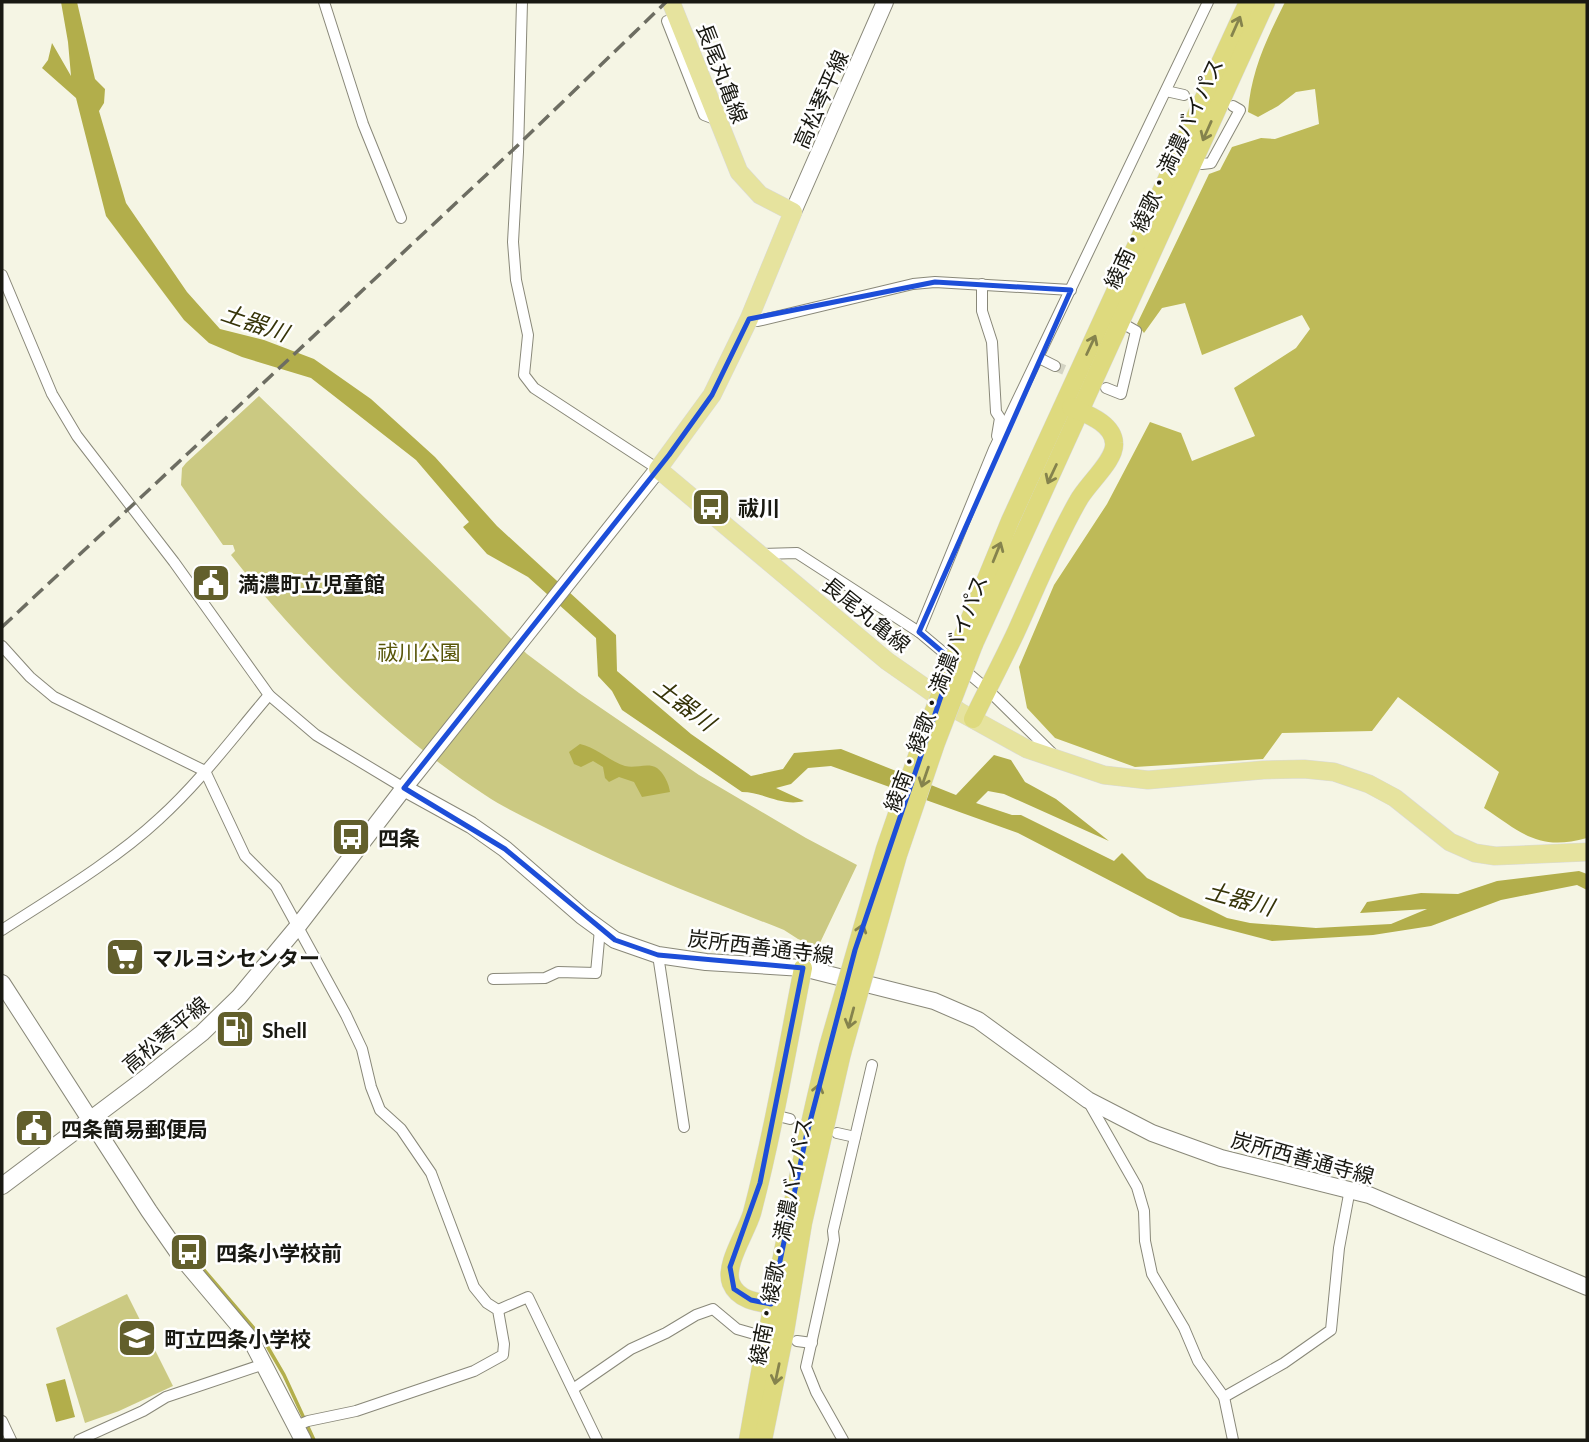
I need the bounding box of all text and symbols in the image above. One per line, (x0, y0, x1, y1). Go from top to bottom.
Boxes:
one-way arrow (1230, 16, 1243, 38)
street label: 長尾丸亀線 (693, 20, 753, 126)
street label: 高松琴平線 (787, 46, 853, 152)
street label: 綾南・綾歌・満濃バイパス (1099, 54, 1227, 292)
one-way arrow (1200, 120, 1213, 141)
water label: 土器川 (218, 298, 295, 347)
one-way arrow (1085, 335, 1098, 356)
one-way arrow (1044, 463, 1058, 484)
bus stop icon: 祓川 (690, 486, 732, 528)
place label: 祓川 (738, 495, 780, 520)
one-way arrow (992, 542, 1005, 563)
public building icon: 満濃町立児童館 (190, 562, 232, 604)
place label: 満濃町立児童館 (238, 571, 385, 596)
street label: 長尾丸亀線 (818, 571, 916, 657)
street label: 綾南・綾歌・満濃バイパス (878, 571, 992, 815)
park label: 祓川公園 (377, 639, 461, 664)
water label: 土器川 (649, 672, 723, 738)
one-way arrow (918, 765, 930, 787)
bus stop icon: 四条 (330, 816, 372, 858)
place label: 四条 (378, 825, 420, 850)
water label: 土器川 (1203, 876, 1280, 921)
one-way arrow (854, 923, 867, 945)
street label: 炭所西善通寺線 (687, 925, 835, 967)
supermarket icon: マルヨシセンター (104, 936, 146, 978)
place label: マルヨシセンター (152, 945, 320, 970)
street label: 高松琴平線 (117, 991, 213, 1077)
one-way arrow (844, 1007, 857, 1029)
fuel station icon: Shell (214, 1008, 256, 1050)
place label: Shell (262, 1017, 307, 1042)
one-way arrow (811, 1083, 824, 1106)
public building icon: 四条簡易郵便局 (13, 1107, 55, 1149)
street label: 綾南・綾歌・満濃バイパス (744, 1115, 816, 1367)
place label: 四条簡易郵便局 (61, 1116, 208, 1141)
street label: 炭所西善通寺線 (1229, 1126, 1377, 1188)
bus stop icon: 四条小学校前 (168, 1231, 210, 1273)
place label: 四条小学校前 (216, 1240, 342, 1265)
school or university icon: 町立四条小学校 (116, 1317, 158, 1359)
place label: 町立四条小学校 (164, 1326, 311, 1351)
one-way arrow (769, 1362, 783, 1385)

